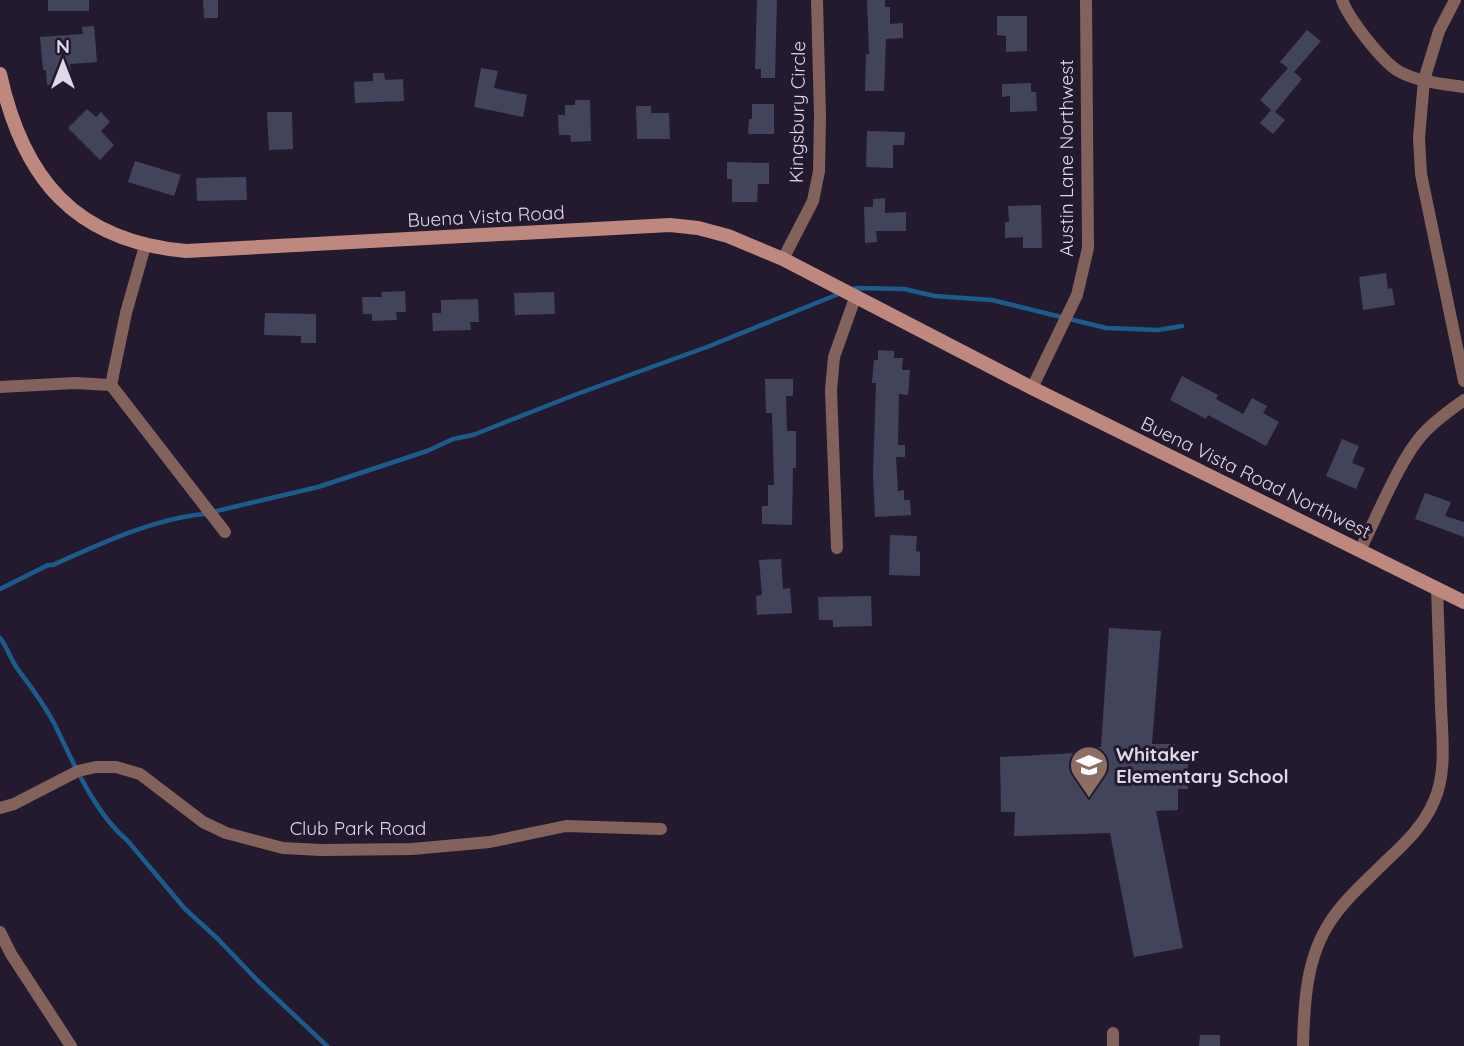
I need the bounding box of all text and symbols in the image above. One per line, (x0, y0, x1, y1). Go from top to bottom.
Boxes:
north arrow (28, 28, 98, 98)
text: N (56, 34, 70, 58)
street label: Kingsbury Circle (784, 41, 810, 183)
street label: Austin Lane Northwest (1054, 59, 1078, 257)
street label: Buena Vista Road (407, 200, 565, 232)
street label: Buena Vista Road Northwest (1137, 411, 1375, 543)
place label: Whitaker Elementary School (1116, 742, 1289, 788)
school or university icon: Whitaker Elementary School (1068, 744, 1110, 799)
street label: Club Park Road (290, 816, 426, 840)

